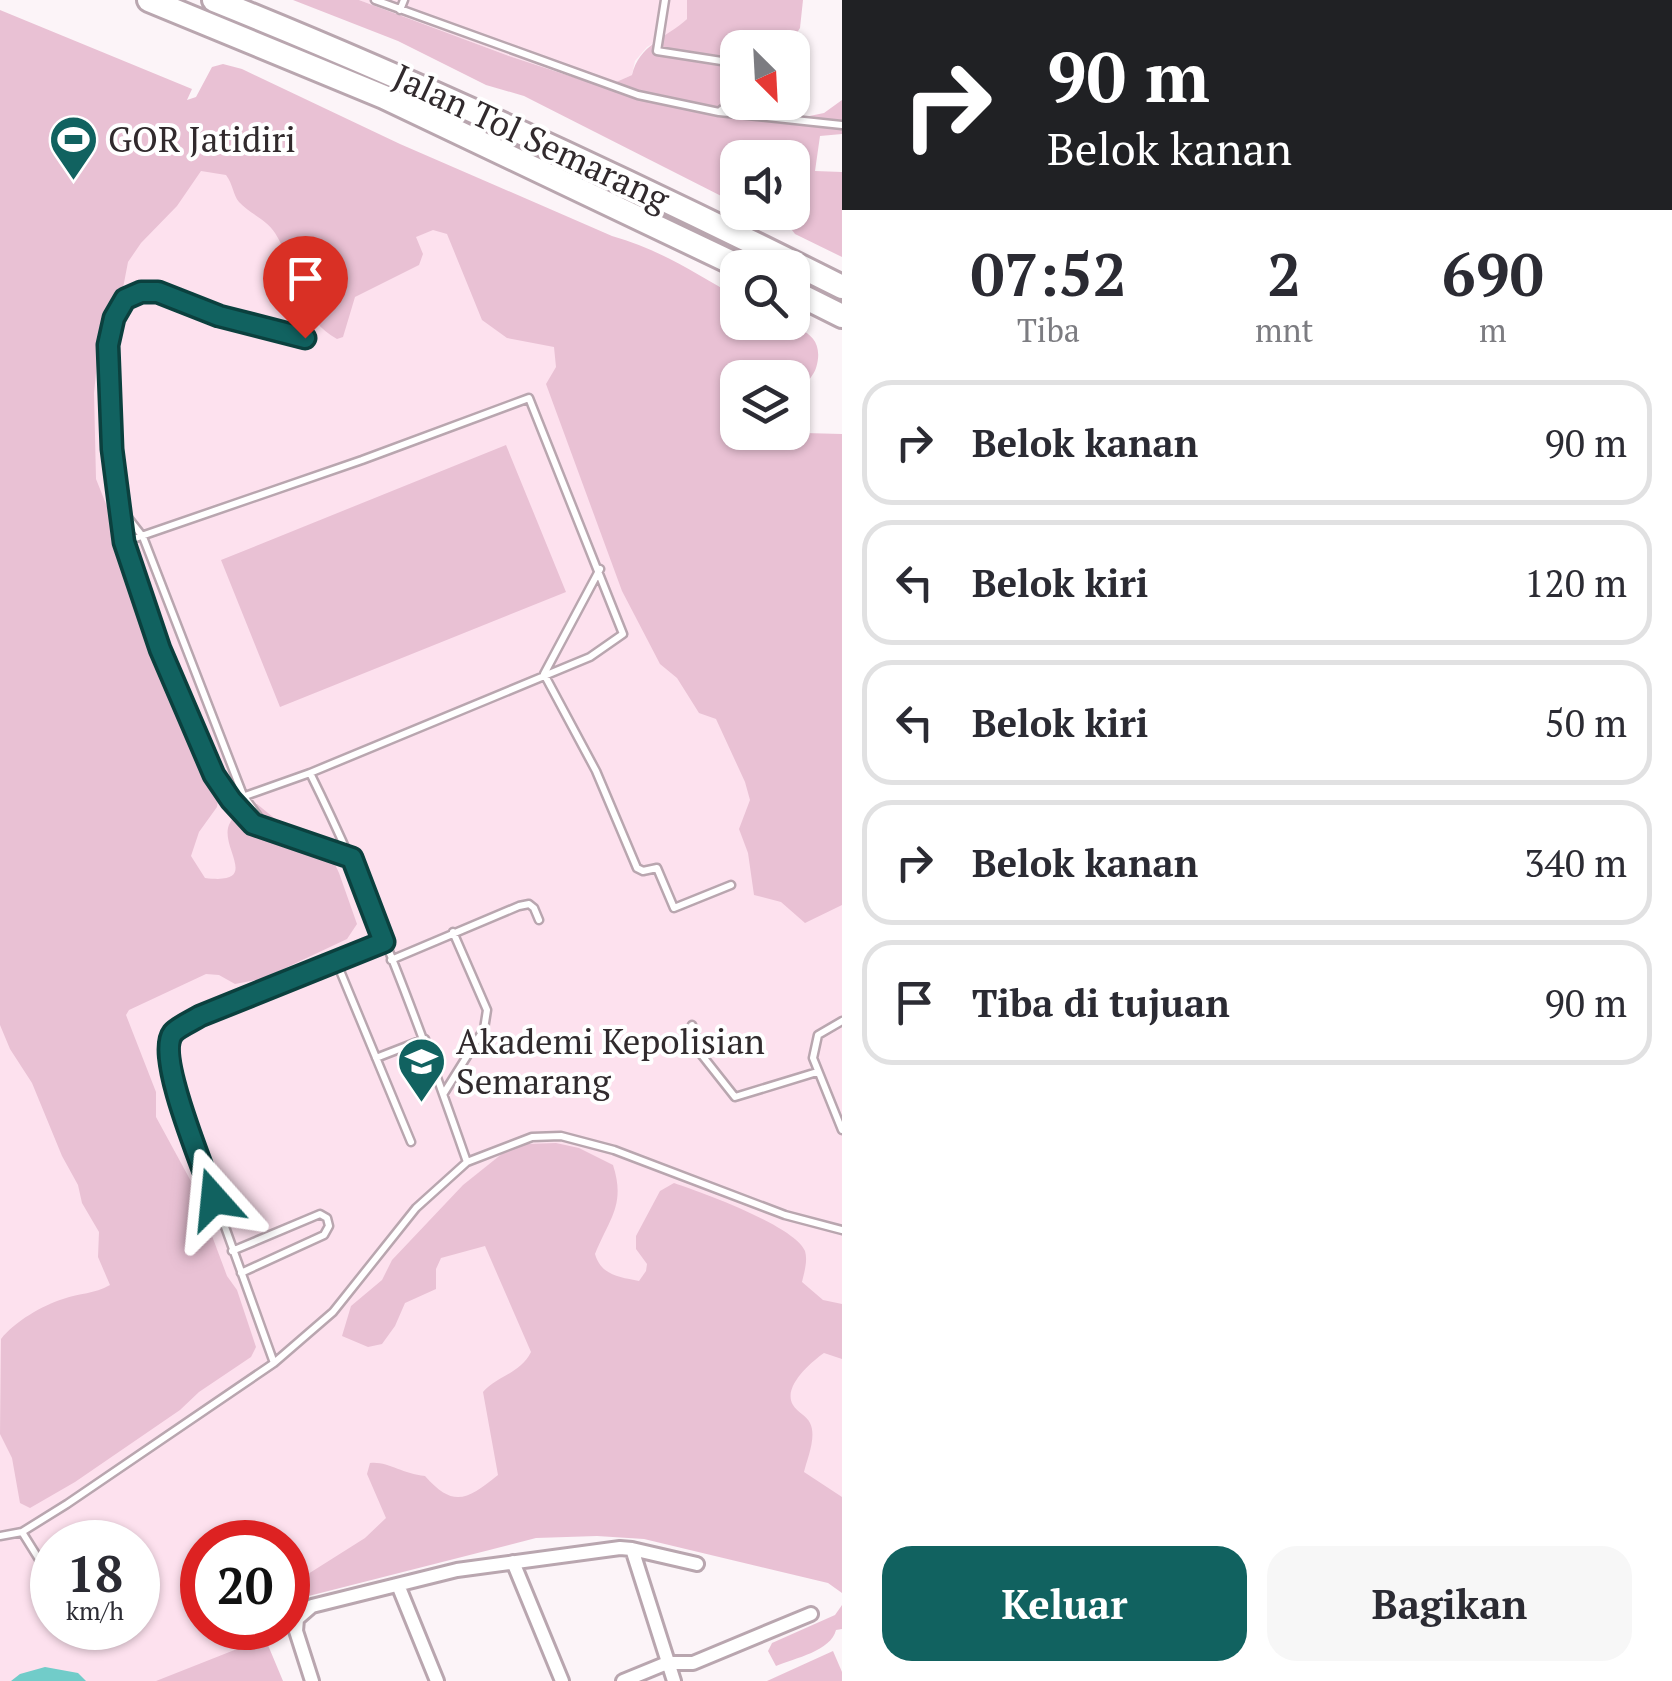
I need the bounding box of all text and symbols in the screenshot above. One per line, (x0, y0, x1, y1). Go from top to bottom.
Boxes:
text: 90 m (1047, 29, 1210, 122)
north arrow (720, 30, 810, 120)
map controls (720, 30, 810, 450)
icon: right (882, 40, 1012, 170)
street label: Jalan Tol Semarang (386, 53, 677, 221)
sports icon: GOR Jatidiri (47, 114, 99, 182)
place label: GOR Jatidiri (108, 116, 296, 162)
text: Belok kanan (1047, 118, 1292, 178)
button: sound (720, 140, 810, 230)
text: 07:52 (970, 234, 1127, 313)
text: 2 (1267, 234, 1301, 313)
text: 690 (1442, 234, 1544, 313)
pin (263, 236, 348, 339)
button: search (720, 250, 810, 340)
icon: arrive (278, 251, 333, 306)
text: Tiba (1017, 309, 1080, 351)
text: mnt (1255, 309, 1313, 351)
text: m (1479, 309, 1507, 351)
button: layers (720, 360, 810, 450)
icon: right (887, 415, 942, 470)
text: Belok kanan (972, 418, 1198, 468)
text: 90 m (1544, 418, 1627, 468)
icon: left (887, 555, 942, 610)
text: Belok kiri (972, 558, 1148, 608)
text: 120 m (1524, 558, 1627, 608)
icon: left (887, 695, 942, 750)
text: Belok kiri (972, 698, 1148, 748)
text: 50 m (1544, 698, 1627, 748)
icon: right (887, 835, 942, 890)
text: Belok kanan (972, 838, 1198, 888)
text: 340 m (1524, 838, 1627, 888)
icon: arrive (887, 975, 942, 1030)
text: Tiba di tujuan (972, 978, 1230, 1028)
text: 90 m (1544, 978, 1627, 1028)
place label: Akademi Kepolisian Semarang (456, 1018, 765, 1104)
school or university icon: Akademi Kepolisian Semarang (395, 1036, 447, 1104)
position arrow (162, 1147, 266, 1251)
speed limit sign: 20 (180, 1520, 310, 1650)
text: 18 (67, 1540, 123, 1606)
button: Keluar (882, 1546, 1247, 1661)
button: Bagikan (1267, 1546, 1632, 1661)
text: km/h (66, 1594, 124, 1627)

